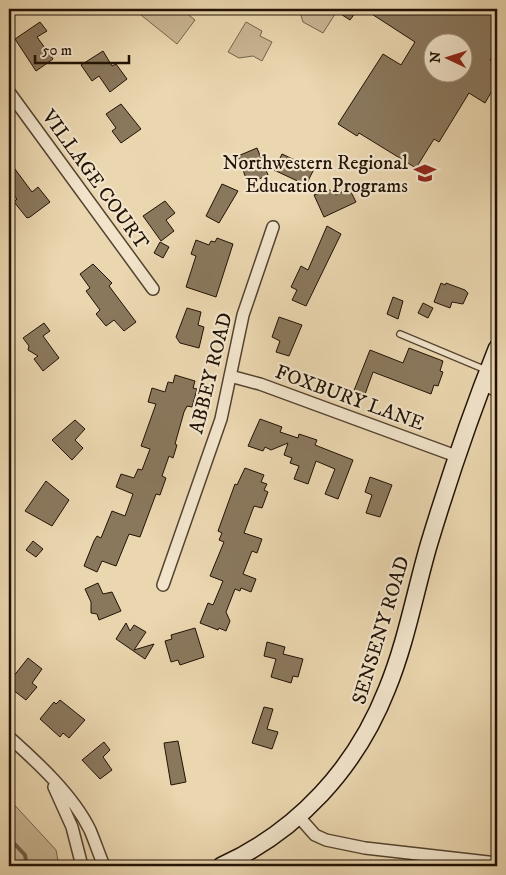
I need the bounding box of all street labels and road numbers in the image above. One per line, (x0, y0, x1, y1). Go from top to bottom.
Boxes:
street label: VILLAGE COURT (35, 104, 154, 255)
street label: ABBEY ROAD (184, 310, 239, 436)
street label: FOXBURY LANE (272, 360, 427, 437)
street label: SENSENY ROAD (347, 553, 416, 708)

